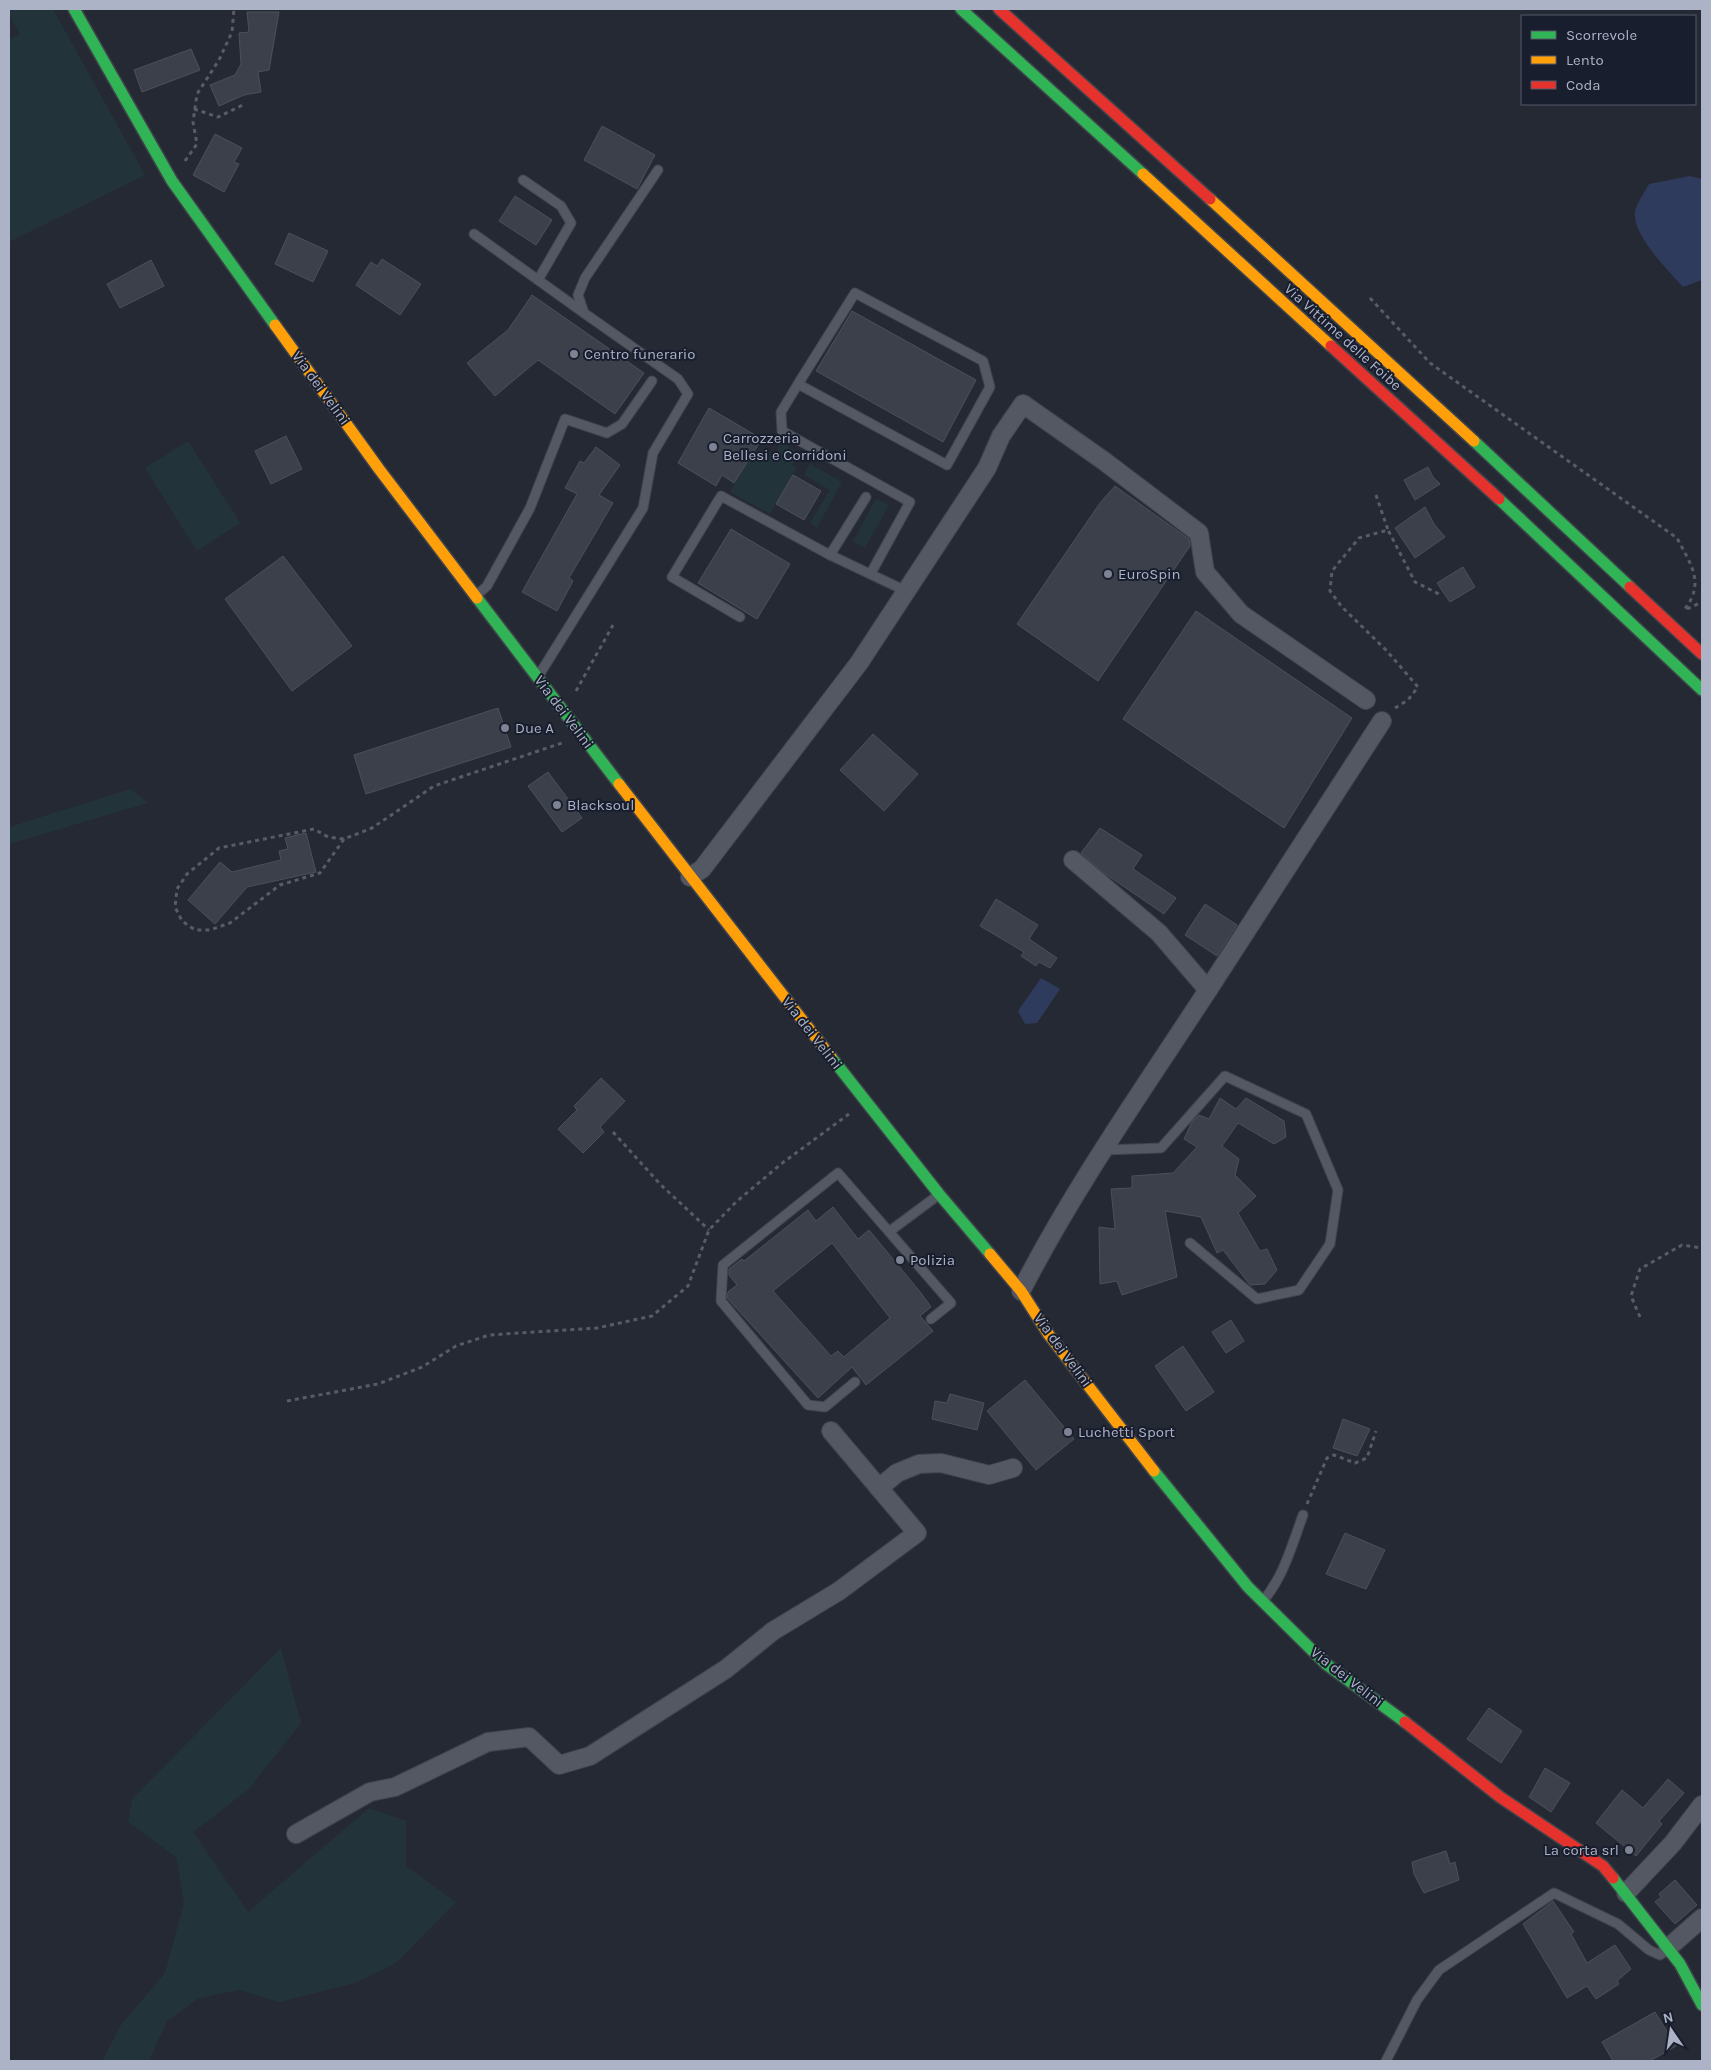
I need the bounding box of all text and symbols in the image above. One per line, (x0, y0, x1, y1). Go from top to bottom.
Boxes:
legend (1521, 15, 1696, 105)
text: Scorrevole (1566, 26, 1637, 44)
text: Lento (1566, 51, 1604, 69)
text: Coda (1566, 76, 1601, 94)
street label: Via Vittime delle Foibe (1281, 280, 1405, 394)
place label: Centro funerario (584, 345, 696, 363)
street label: Via dei Velini (288, 347, 354, 429)
marker: Centro funerario (568, 348, 580, 360)
place label: Carrozzeria Bellesi e Corridoni (723, 429, 847, 464)
marker: Carrozzeria Bellesi e Corridoni (707, 441, 719, 453)
place label: EuroSpin (1118, 565, 1181, 583)
marker: EuroSpin (1102, 568, 1114, 580)
street label: Via dei Velini (531, 672, 597, 752)
place label: Due A (515, 719, 554, 737)
marker: Due A (499, 722, 511, 734)
place label: Blacksoul (567, 796, 634, 814)
marker: Blacksoul (551, 799, 563, 811)
street label: Via dei Velini (778, 993, 846, 1073)
place label: Polizia (910, 1251, 955, 1269)
marker: Polizia (894, 1254, 906, 1266)
street label: Via dei Velini (1030, 1309, 1096, 1391)
place label: Luchetti Sport (1078, 1423, 1175, 1441)
marker: Luchetti Sport (1062, 1426, 1074, 1438)
street label: Via dei Velini (1307, 1643, 1387, 1711)
place label: La corta srl (1544, 1841, 1619, 1859)
marker: La corta srl (1623, 1844, 1635, 1856)
north arrow (1646, 2005, 1696, 2055)
text: N (1661, 2008, 1675, 2027)

